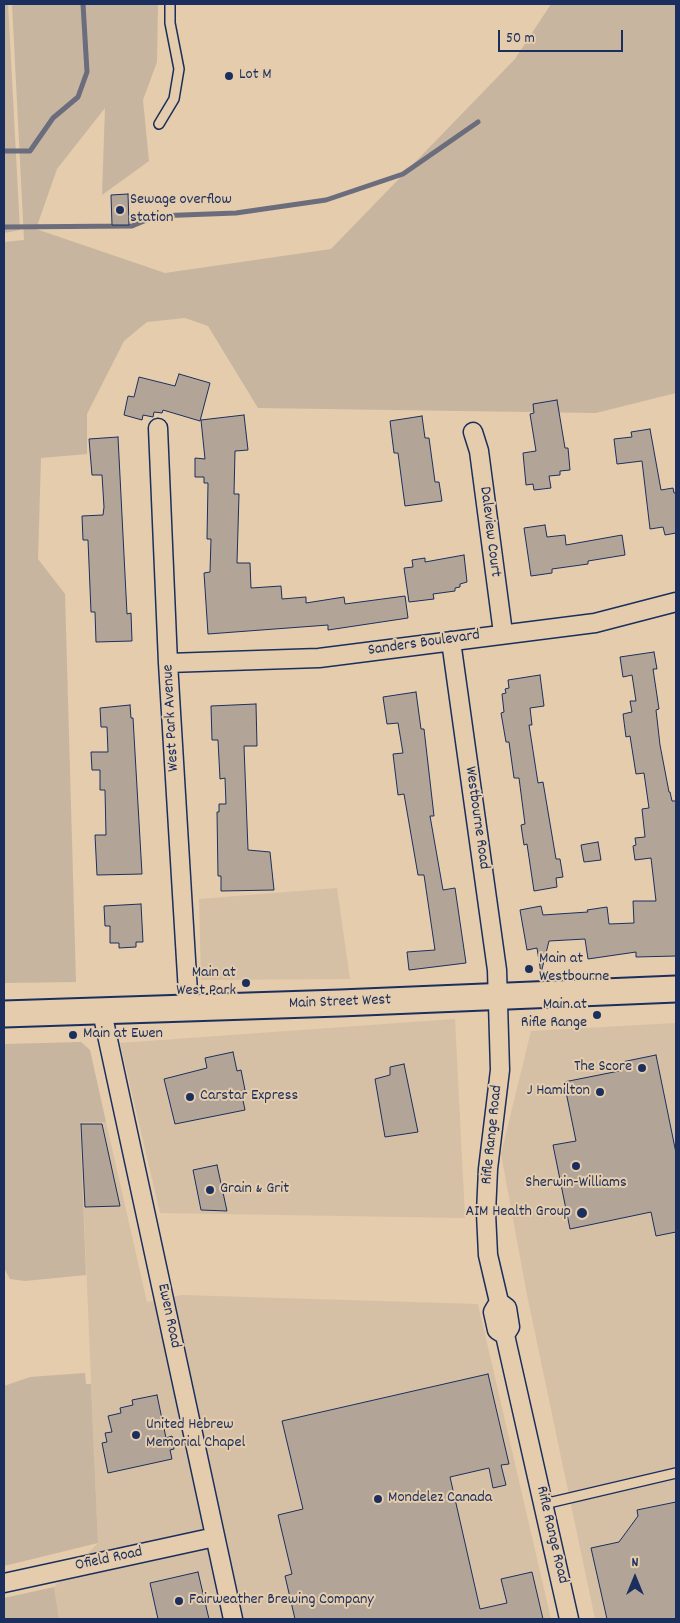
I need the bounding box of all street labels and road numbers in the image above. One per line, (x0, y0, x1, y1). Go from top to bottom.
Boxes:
street label: Daleview Court (474, 486, 504, 578)
street label: Sanders Boulevard (367, 627, 481, 661)
street label: West Park Avenue (160, 664, 184, 772)
street label: Westbourne Road (459, 765, 493, 871)
street label: Main Street West (289, 992, 391, 1014)
street label: Rifle Range Road (478, 1084, 508, 1186)
street label: Ewen Road (152, 1282, 184, 1350)
street label: Rifle Range Road (530, 1484, 572, 1586)
street label: Ofield Road (73, 1543, 145, 1577)

